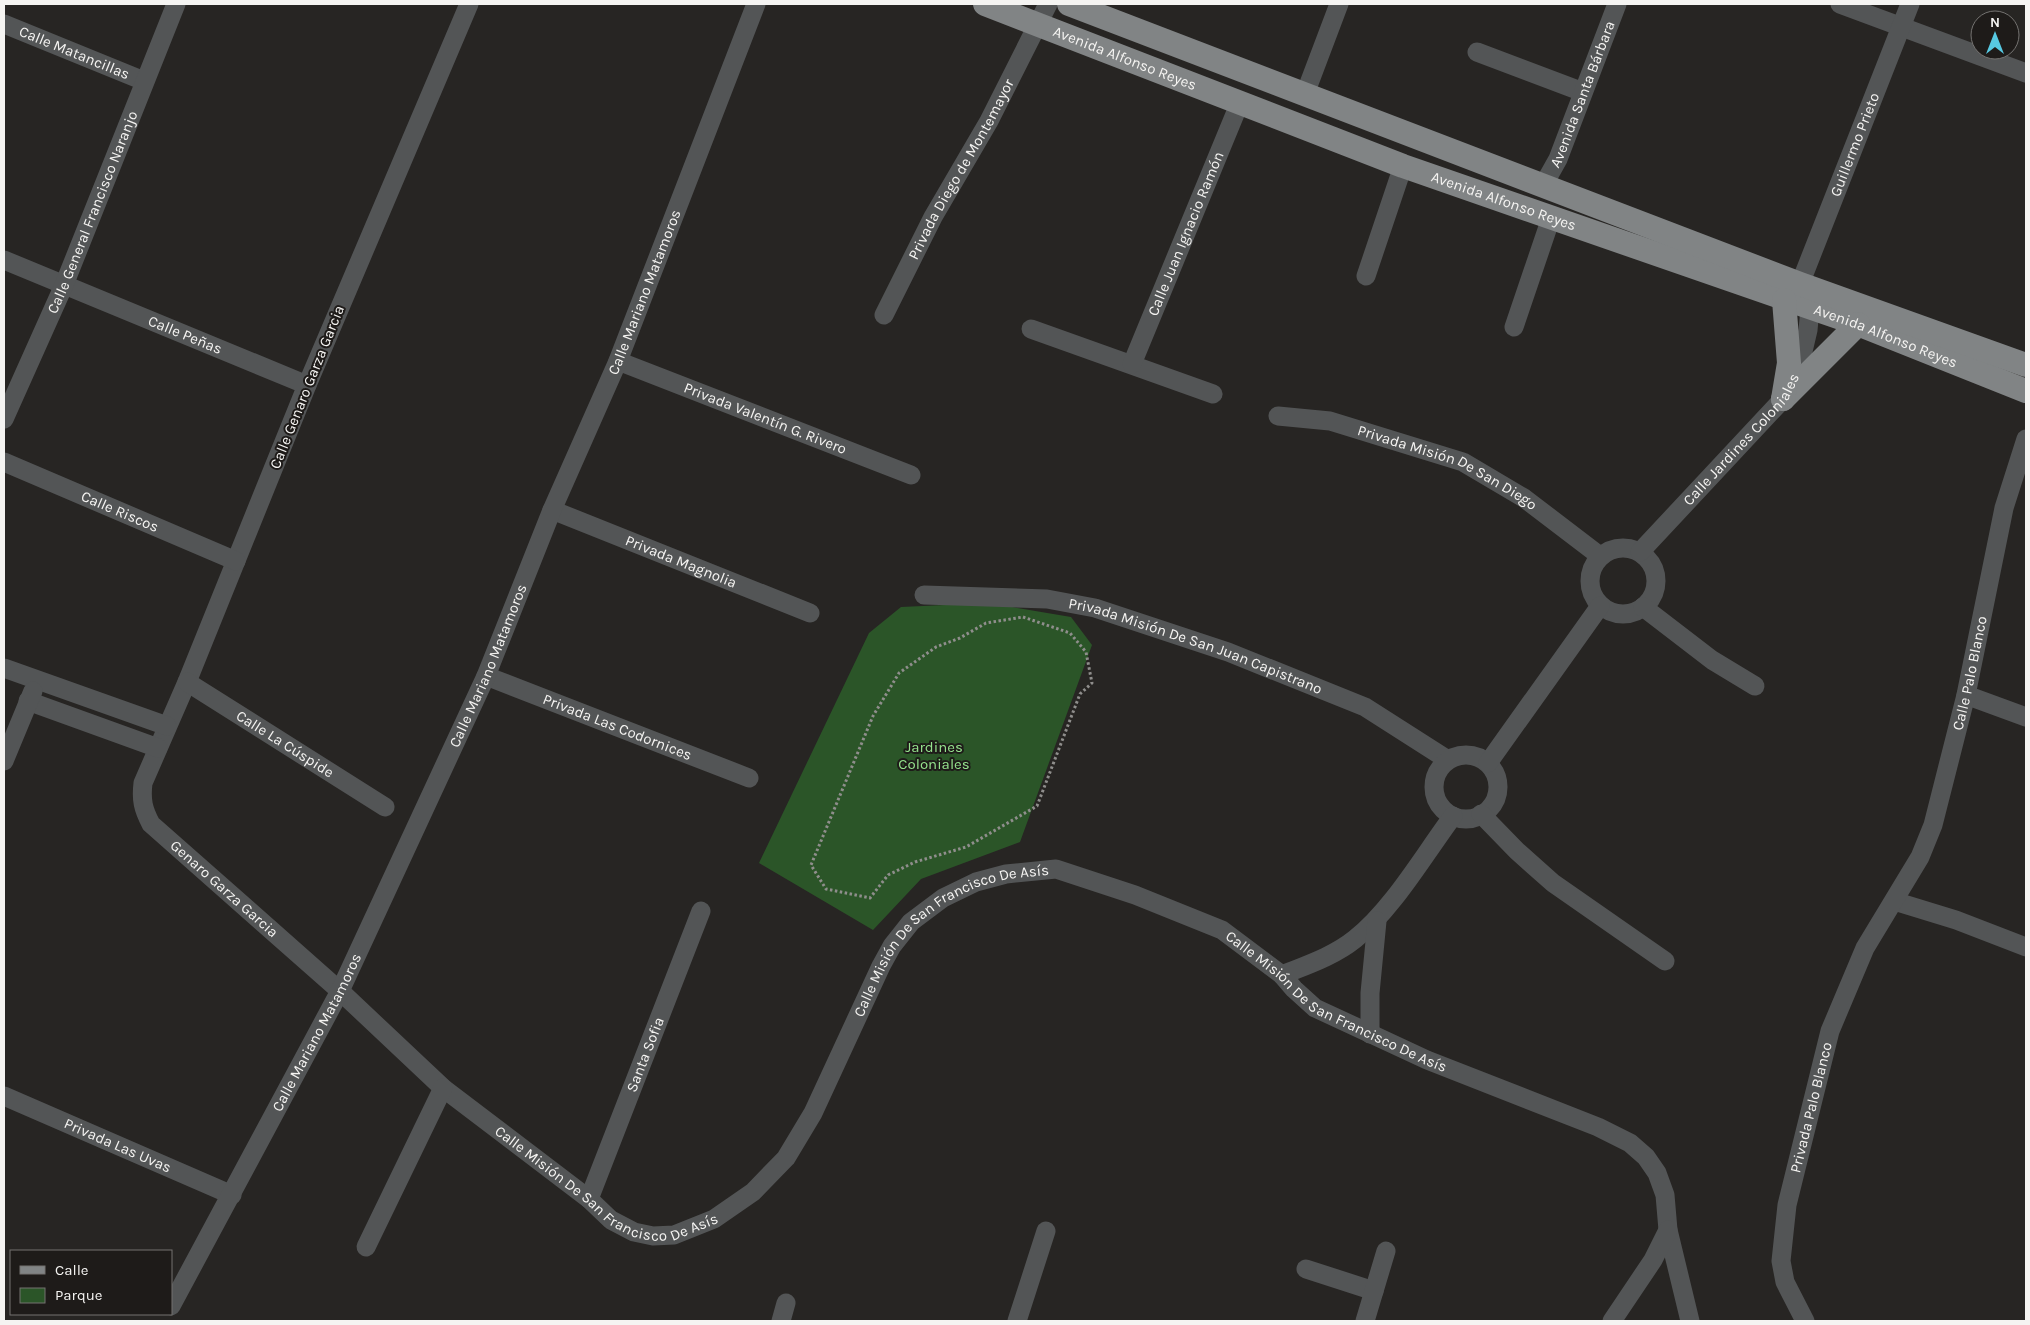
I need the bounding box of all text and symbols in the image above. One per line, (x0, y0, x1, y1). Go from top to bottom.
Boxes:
north arrow (1970, 10, 2020, 60)
text: N (1990, 14, 2000, 31)
street label: Avenida Santa Bárbara (1546, 18, 1619, 171)
street label: Calle Matancillas (16, 22, 132, 83)
street label: Avenida Alfonso Reyes (1051, 22, 1199, 94)
street label: Privada Diego de Montemayor (904, 75, 1018, 262)
street label: Guillermo Prieto (1826, 90, 1883, 199)
street label: Calle General Francisco Naranjo (43, 108, 142, 316)
street label: Calle Juan Ignacio Ramón (1144, 149, 1228, 318)
street label: Avenida Alfonso Reyes (1429, 168, 1579, 234)
street label: Calle Mariano Matamoros (604, 207, 685, 378)
street label: Avenida Alfonso Reyes (1812, 300, 1960, 372)
street label: Calle Genaro Garza Garcia (266, 302, 348, 472)
street label: Calle Peñas (146, 311, 225, 358)
street label: Calle Jardines Coloniales (1679, 370, 1803, 509)
street label: Privada Valentín G. Rivero (681, 379, 849, 458)
street label: Privada Misión De San Diego (1355, 421, 1541, 514)
street label: Calle Riscos (78, 487, 161, 536)
street label: Privada Magnolia (623, 531, 739, 592)
street label: Calle Mariano Matamoros (445, 581, 531, 750)
street label: Privada Misión De San Juan Capistrano (1067, 594, 1325, 698)
street label: Calle Palo Blanco (1948, 614, 1991, 732)
street label: Privada Las Codornices (540, 690, 695, 764)
street label: Calle La Cúspide (233, 706, 337, 781)
park label: Jardines Coloniales (898, 738, 970, 773)
street label: Genaro Garza Garcia (167, 836, 282, 941)
street label: Calle Misión De San Francisco De Asís (850, 861, 1050, 1020)
street label: Calle Misión De San Francisco De Asís (1222, 927, 1449, 1076)
street label: Calle Mariano Matamoros (268, 951, 365, 1115)
street label: Santa Sofia (622, 1014, 668, 1095)
street label: Privada Palo Blanco (1786, 1040, 1836, 1175)
street label: Privada Las Uvas (61, 1114, 174, 1177)
street label: Calle Misión De San Francisco De Asís (491, 1122, 721, 1245)
legend (10, 1250, 172, 1315)
text: Calle (55, 1261, 89, 1279)
text: Parque (55, 1286, 103, 1304)

